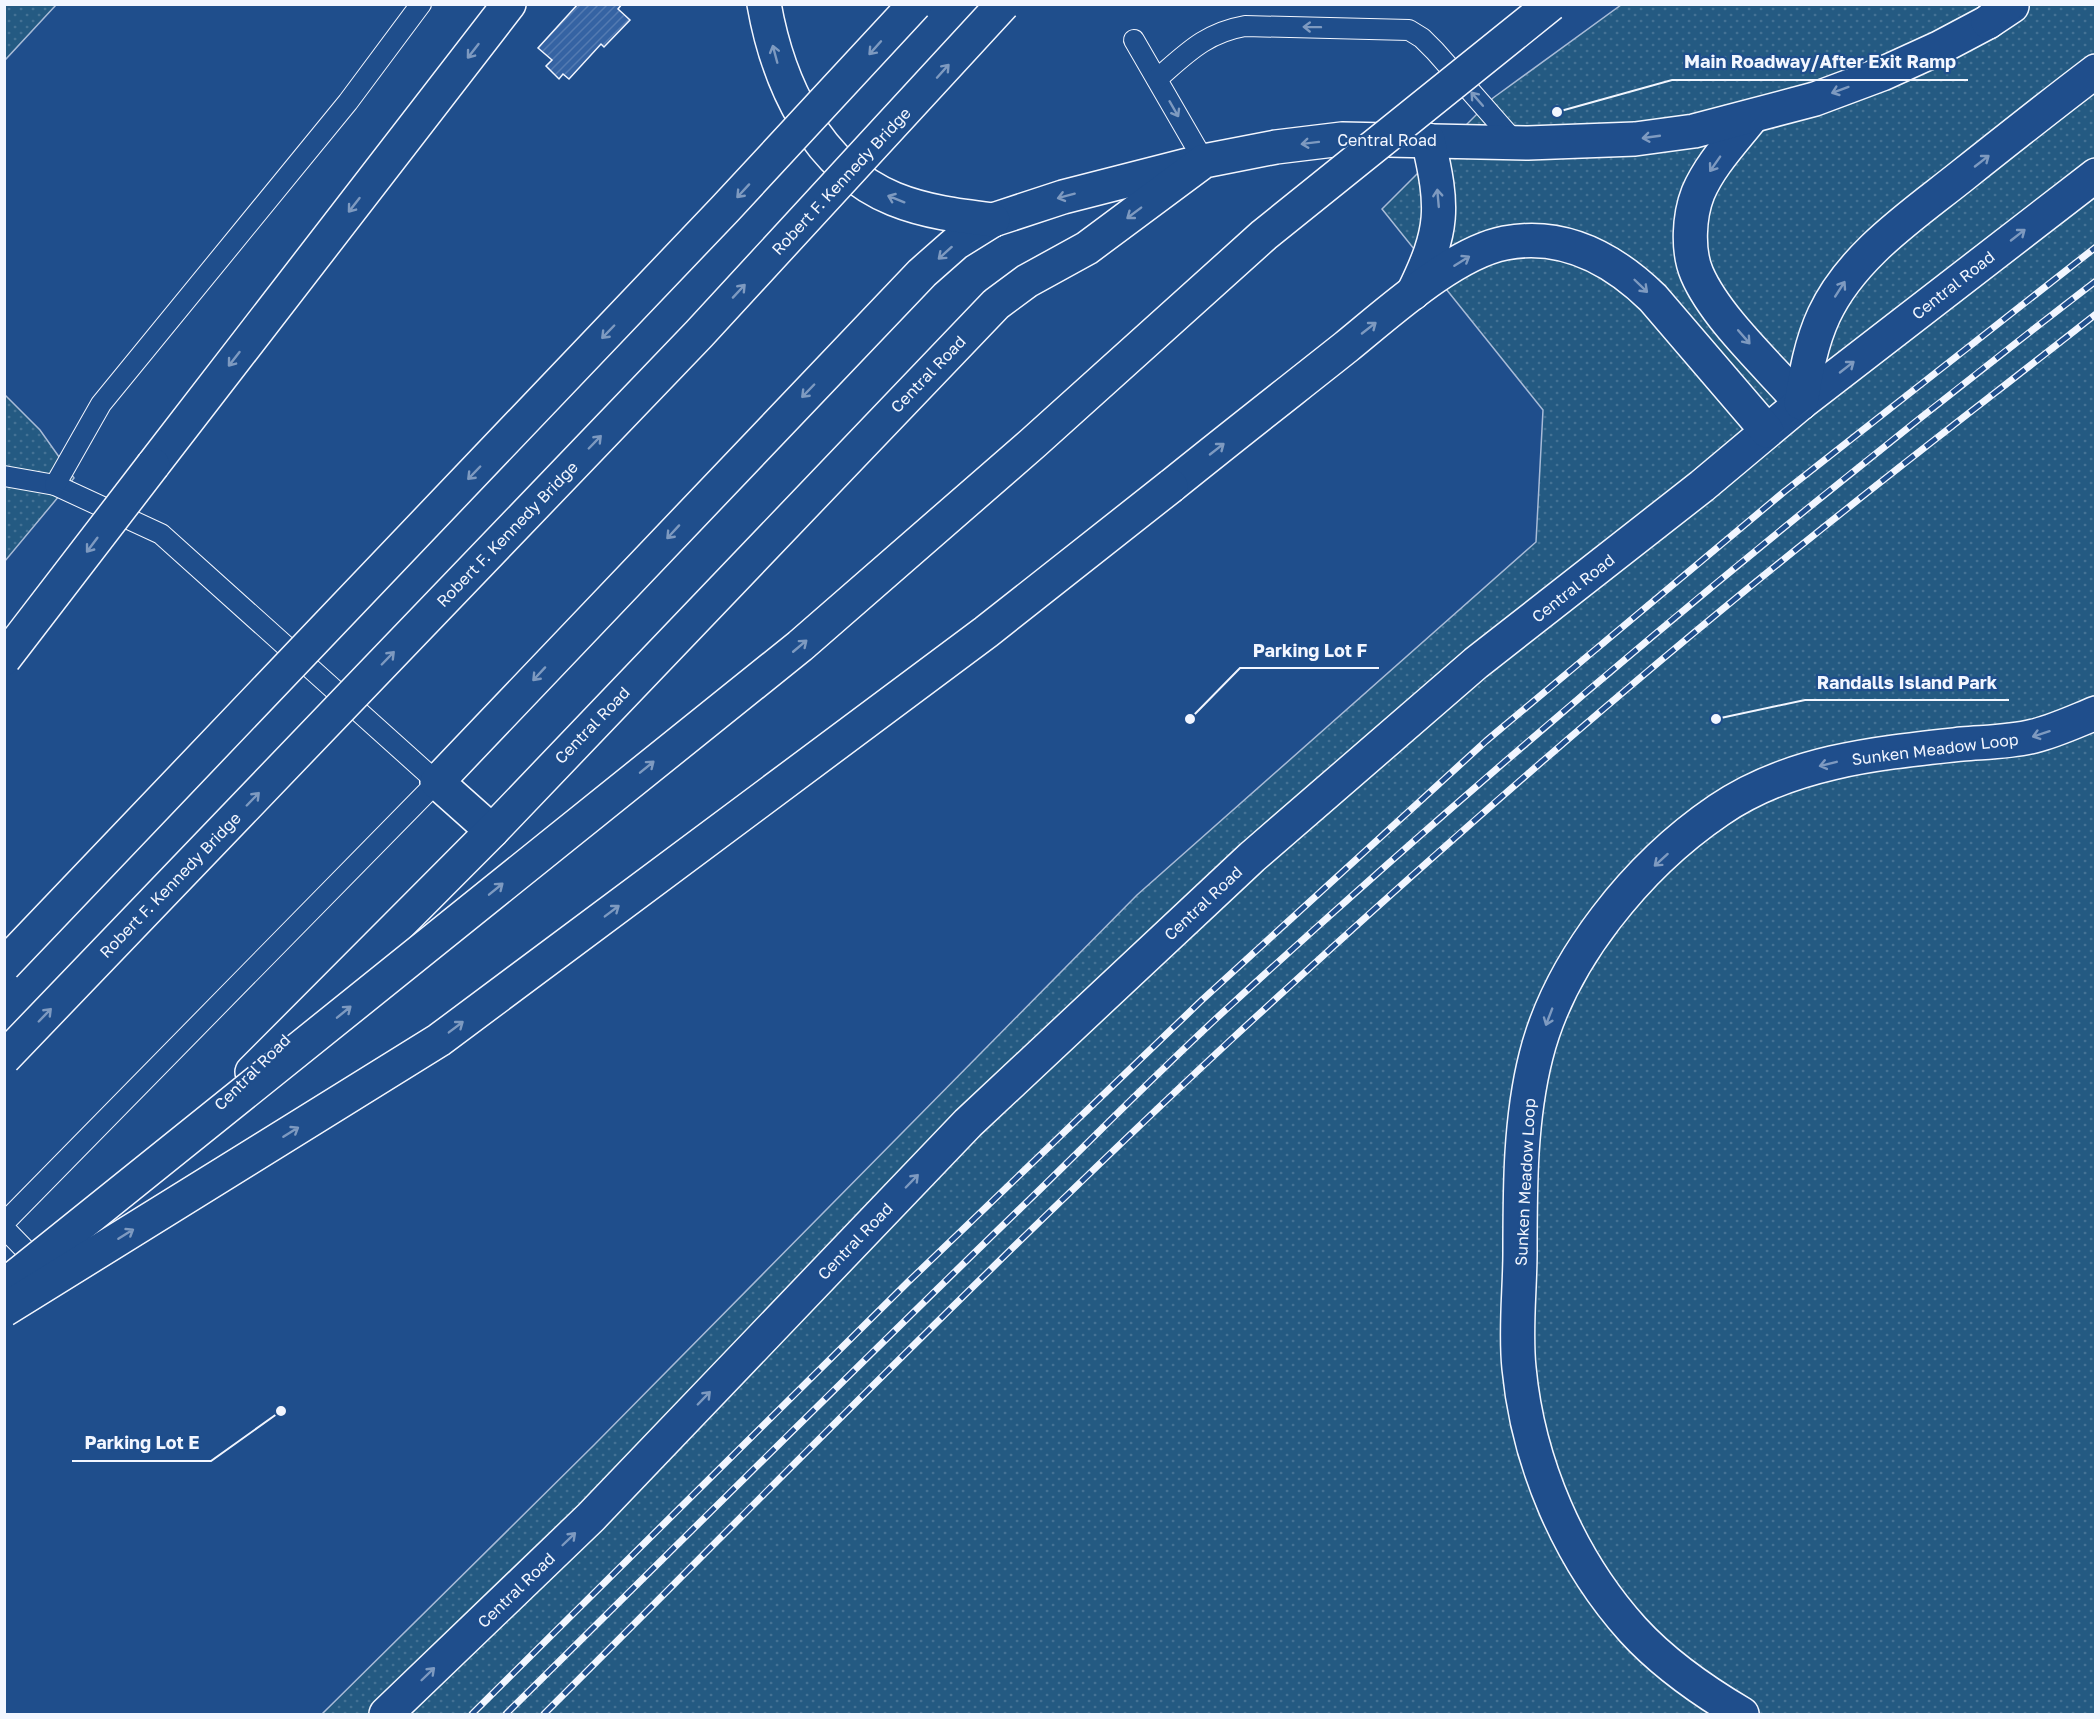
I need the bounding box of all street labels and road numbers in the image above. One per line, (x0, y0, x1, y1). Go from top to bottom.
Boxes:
street label: Robert F. Kennedy Bridge (767, 103, 915, 259)
street label: Central Road (1337, 130, 1437, 150)
street label: Central Road (1908, 246, 1998, 324)
street label: Central Road (886, 331, 970, 417)
street label: Robert F. Kennedy Bridge (432, 457, 582, 611)
street label: Central Road (1528, 549, 1618, 627)
street label: Central Road (550, 682, 634, 768)
street label: Sunken Meadow Loop (1850, 729, 2020, 769)
street label: Robert F. Kennedy Bridge (95, 808, 245, 962)
street label: Central Road (1160, 862, 1246, 944)
street label: Central Road (210, 1030, 294, 1114)
street label: Sunken Meadow Loop (1511, 1097, 1539, 1266)
street label: Central Road (813, 1198, 897, 1284)
street label: Central Road (473, 1548, 559, 1632)

